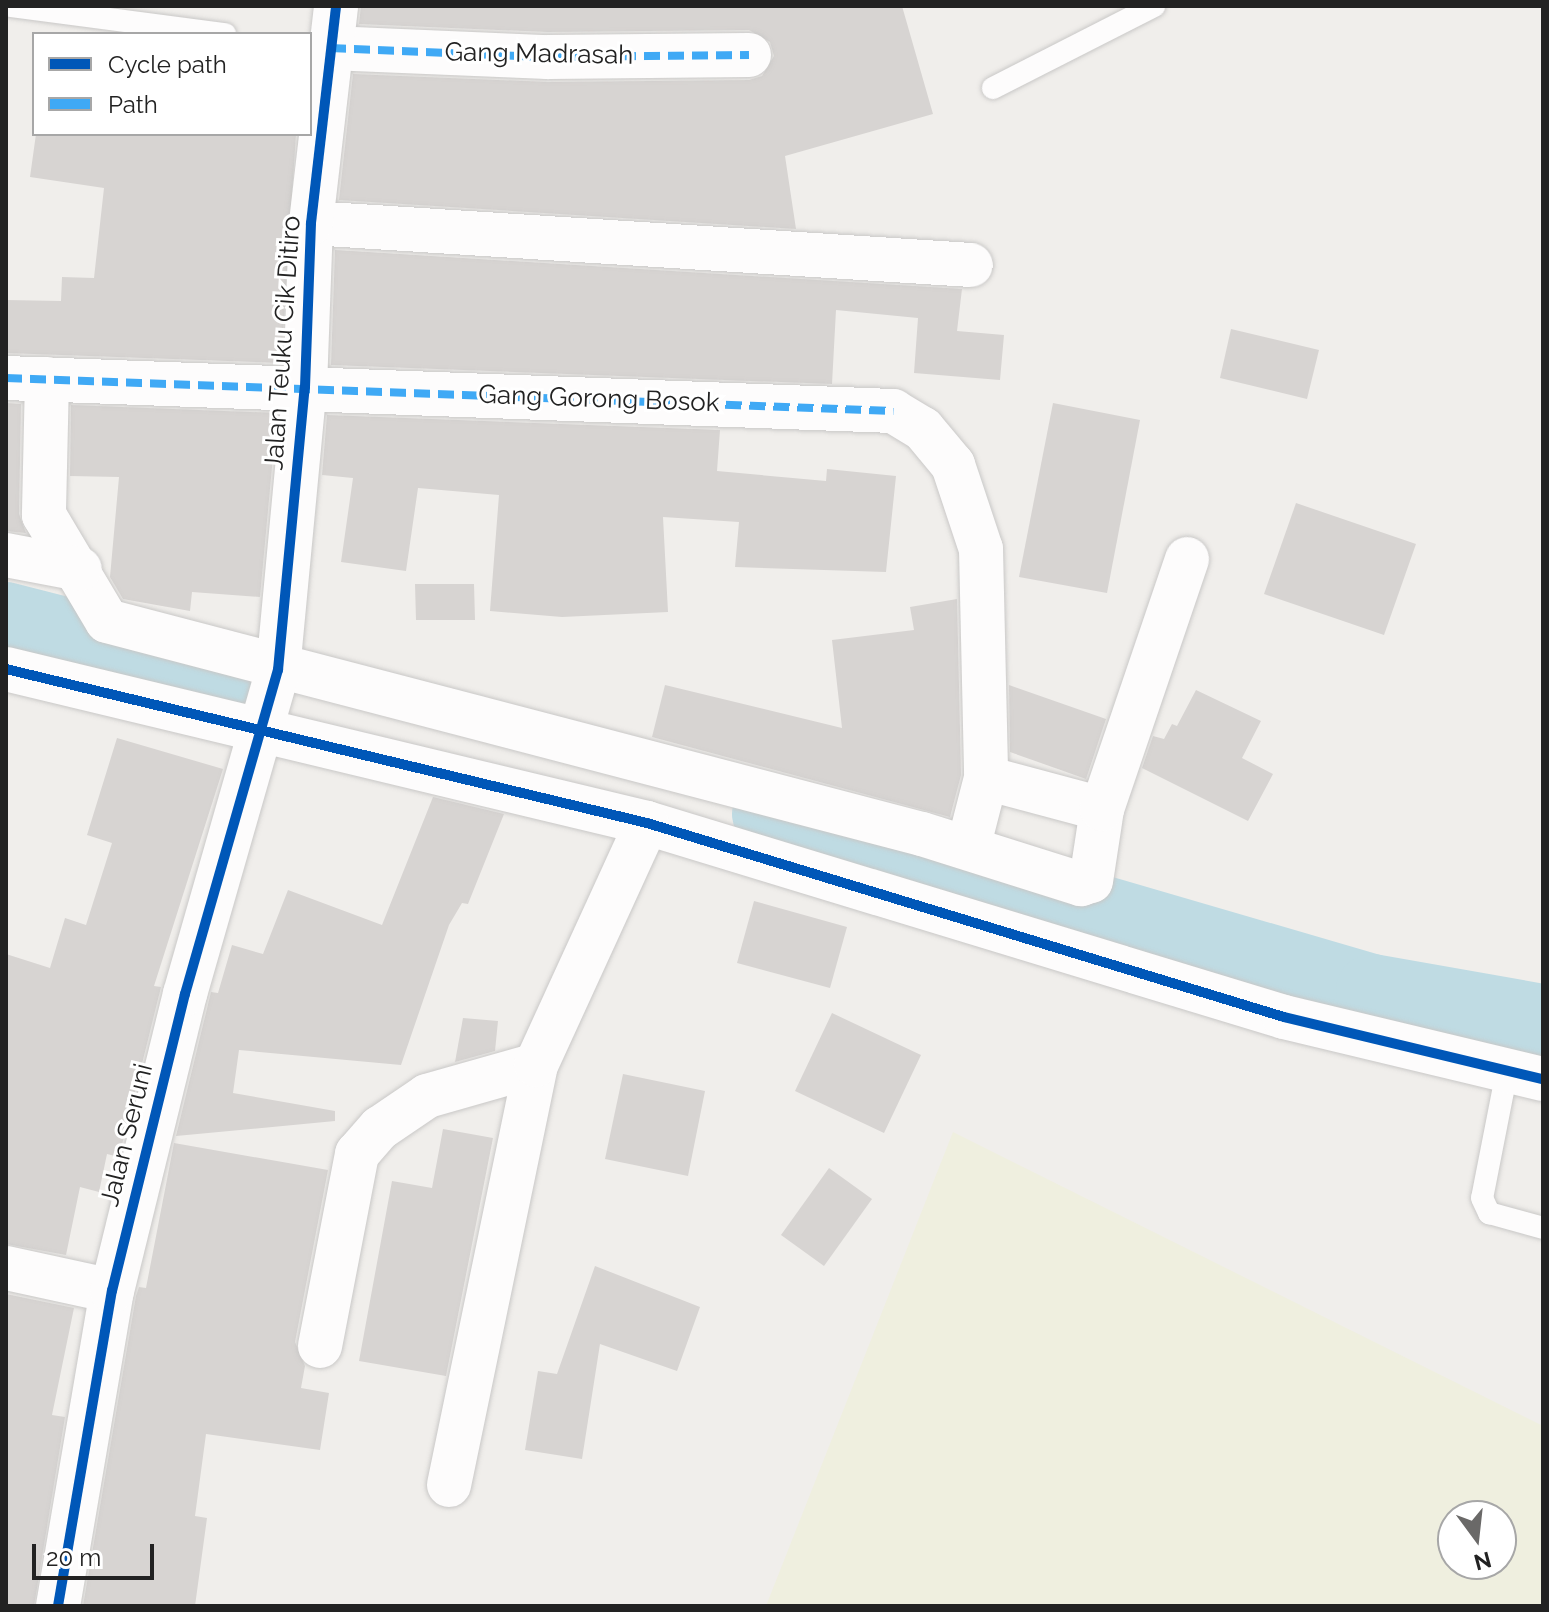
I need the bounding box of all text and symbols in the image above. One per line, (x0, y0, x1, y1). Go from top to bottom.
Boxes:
legend (32, 32, 312, 136)
street label: Gang Madrasah (444, 37, 634, 71)
text: Cycle path (108, 50, 227, 79)
text: Path (108, 90, 158, 119)
street label: Jalan Teuku Cik Ditiro (259, 214, 307, 472)
street label: Gang Gorong Bosok (478, 379, 720, 419)
street label: Jalan Seruni (94, 1060, 160, 1210)
north arrow (1437, 1500, 1517, 1580)
scale bar (36, 1528, 158, 1578)
text: 20 m (46, 1543, 101, 1572)
text: N (1471, 1547, 1494, 1576)

